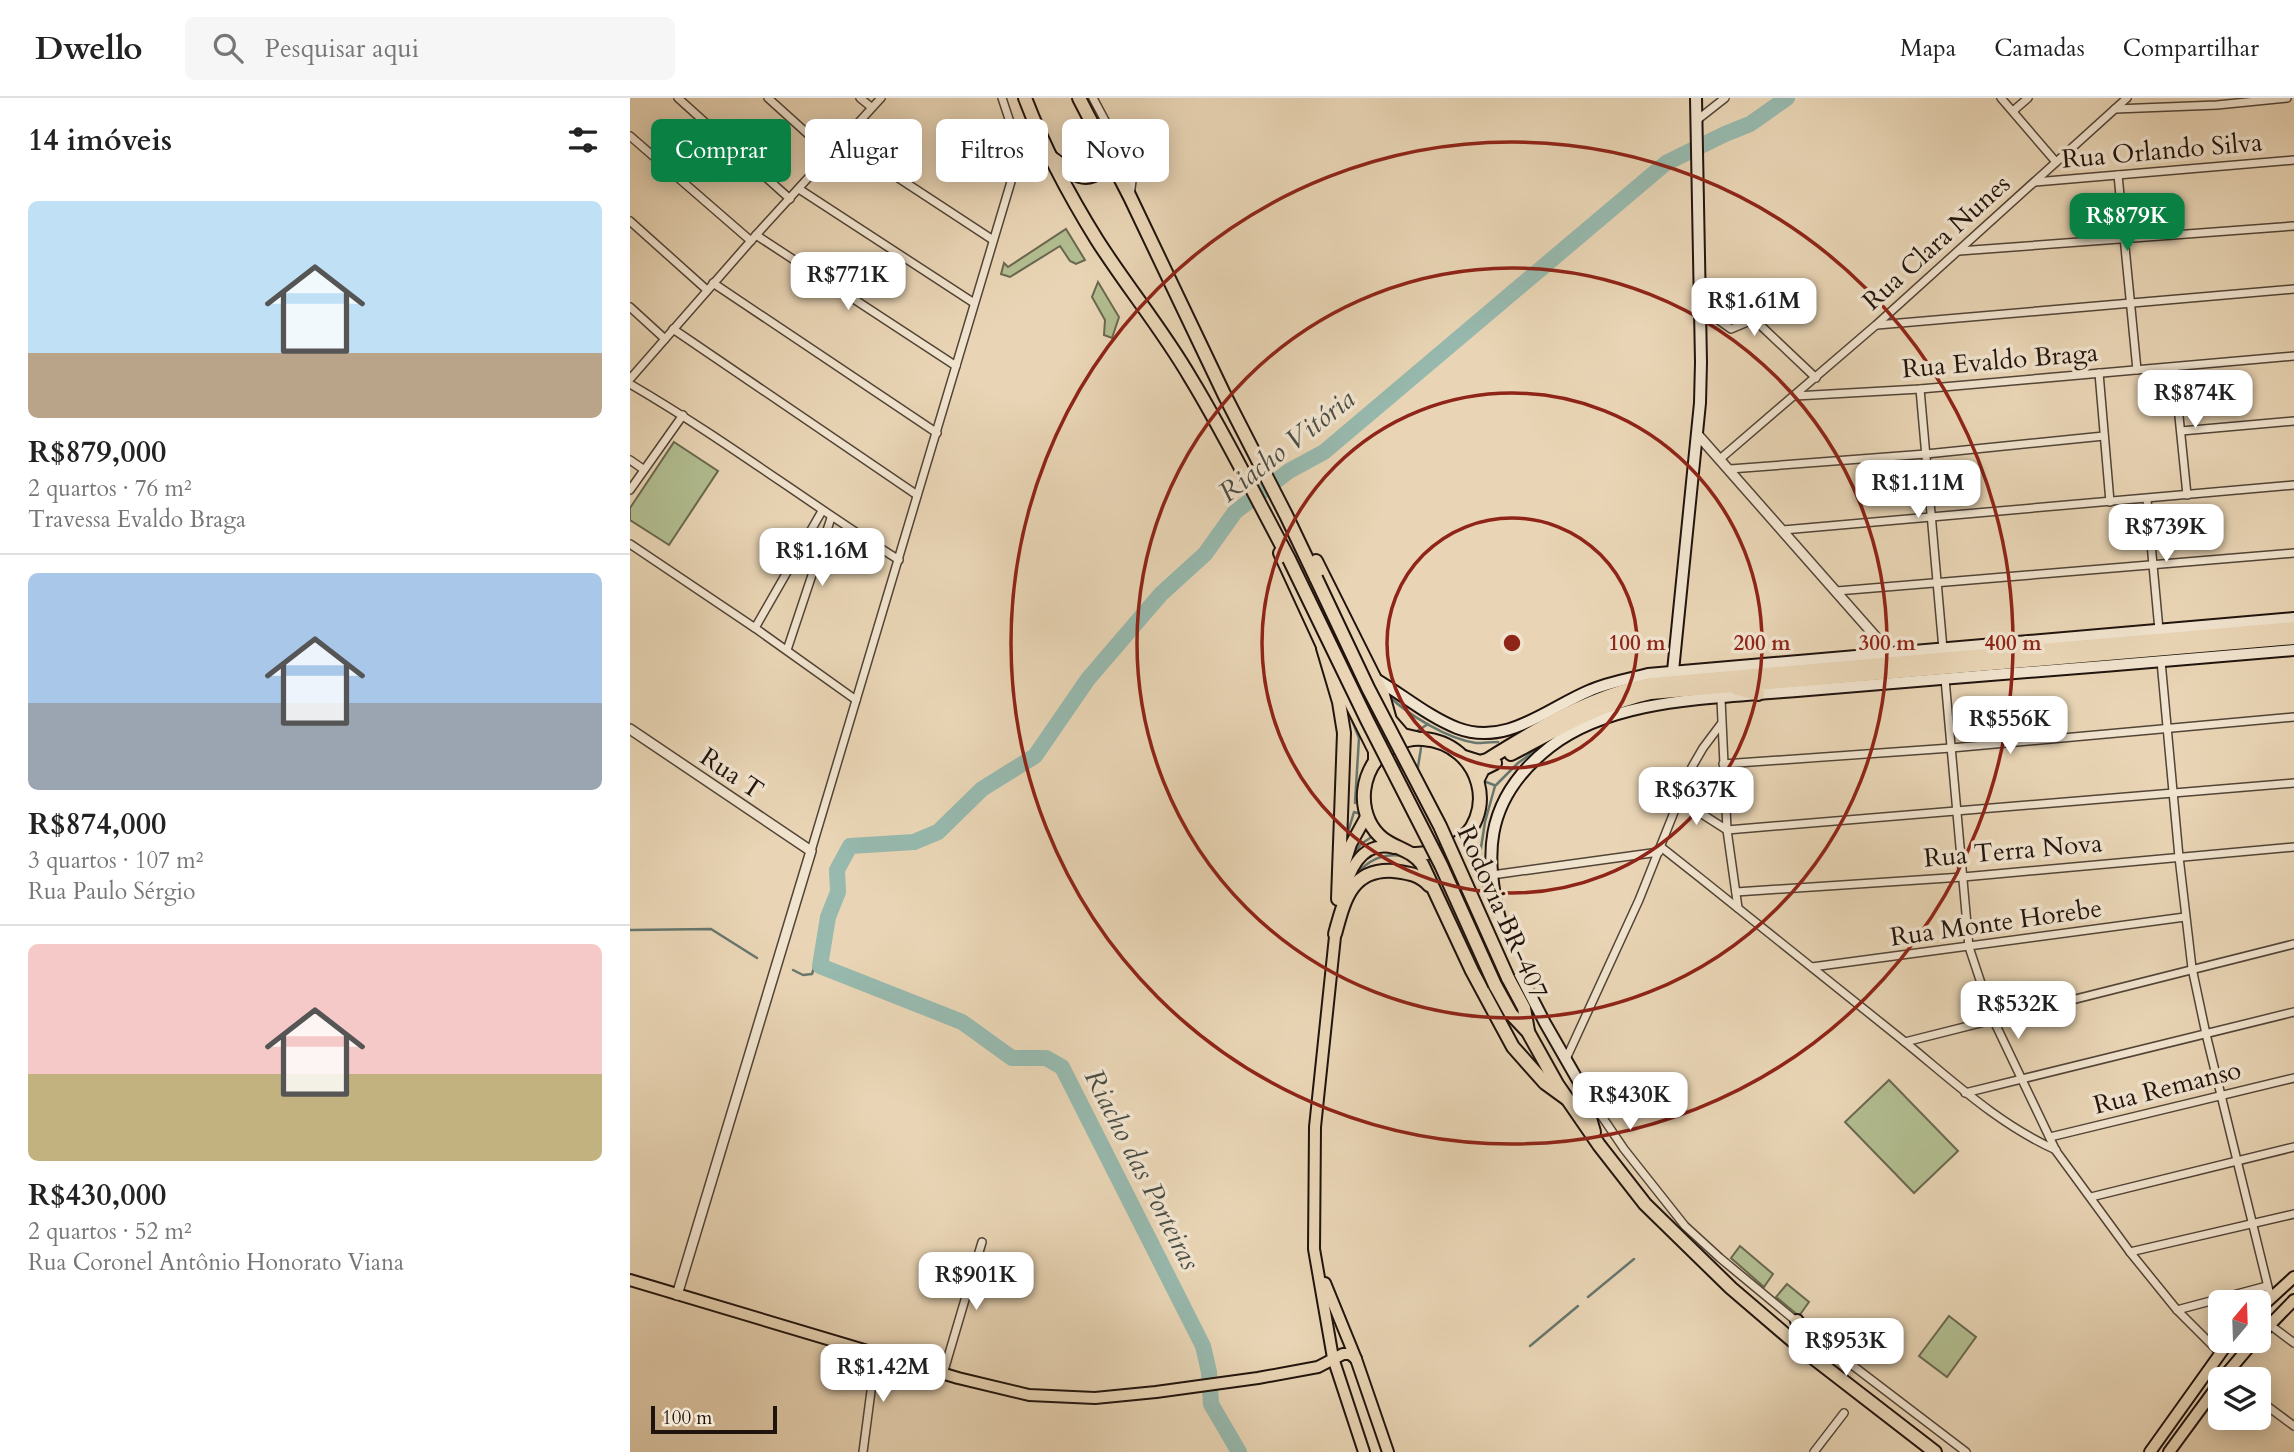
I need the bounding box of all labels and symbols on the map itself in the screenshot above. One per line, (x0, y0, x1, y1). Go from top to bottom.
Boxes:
street label: Rua Orlando Silva (2060, 124, 2264, 177)
street label: Rua Clara Nunes (1855, 167, 2018, 318)
pin: R$879K (2070, 194, 2184, 253)
pin: R$771K (791, 252, 905, 312)
pin: R$1.61M (1689, 278, 1819, 338)
street label: Rua Evaldo Braga (1901, 334, 2100, 387)
pin: R$874K (2138, 370, 2252, 430)
water label: Riacho Vitória (1211, 381, 1363, 511)
pin: R$1.11M (1853, 460, 1983, 520)
pin: R$739K (2109, 504, 2223, 564)
pin: R$1.16M (757, 528, 887, 588)
text: 100 m (1608, 629, 1666, 658)
text: 200 m (1733, 629, 1791, 658)
text: 300 m (1858, 629, 1916, 658)
text: 400 m (1984, 629, 2042, 658)
centre of rings (1500, 631, 1524, 655)
pin: R$556K (1953, 696, 2067, 756)
street label: Rua T (693, 739, 770, 807)
pin: R$637K (1639, 768, 1753, 827)
street label: Rodovia BR-407 (1449, 820, 1556, 1004)
street label: Rua Terra Nova (1922, 825, 2104, 876)
street label: Rua Monte Horebe (1888, 890, 2104, 955)
pin: R$532K (1961, 982, 2075, 1041)
street label: Rua Remanso (2090, 1052, 2245, 1123)
water label: Riacho das Porteiras (1075, 1062, 1209, 1277)
pin: R$430K (1573, 1072, 1687, 1132)
pin: R$901K (919, 1252, 1033, 1312)
north arrow (2208, 1290, 2272, 1353)
pin: R$953K (1789, 1318, 1903, 1378)
pin: R$1.42M (818, 1344, 948, 1404)
scale bar (651, 1403, 777, 1435)

